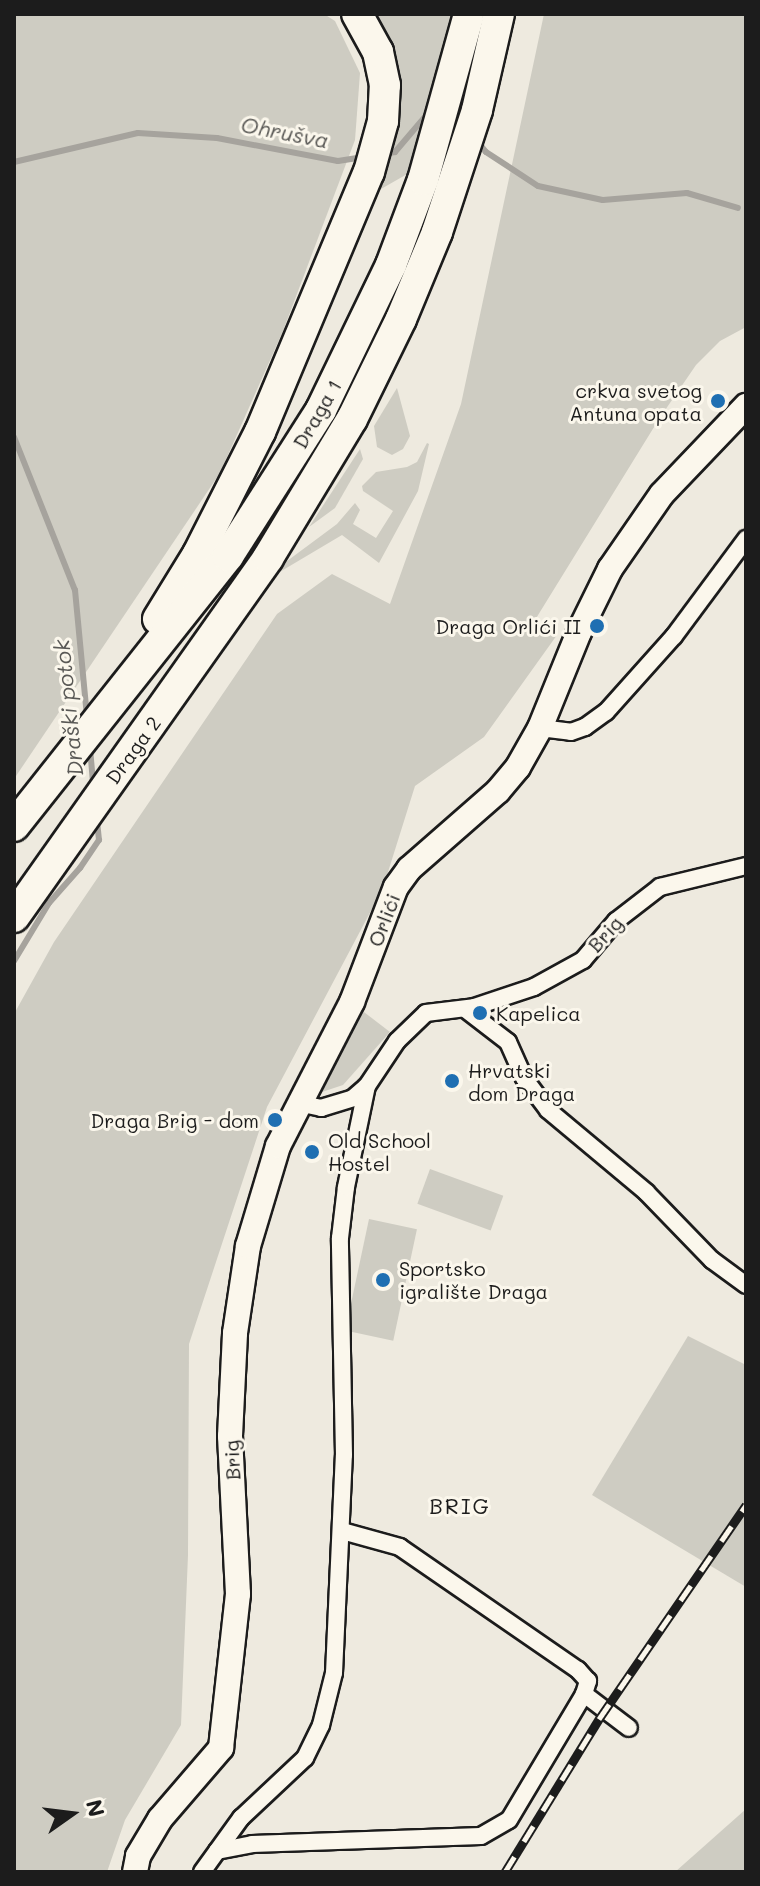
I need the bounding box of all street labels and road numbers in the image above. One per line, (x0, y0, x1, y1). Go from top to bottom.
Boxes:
street label: Draga 1 (288, 375, 346, 453)
street label: Draga 2 (100, 711, 166, 789)
street label: Orlići (363, 890, 405, 950)
street label: Brig (583, 911, 627, 957)
street label: Brig (219, 1439, 245, 1481)

